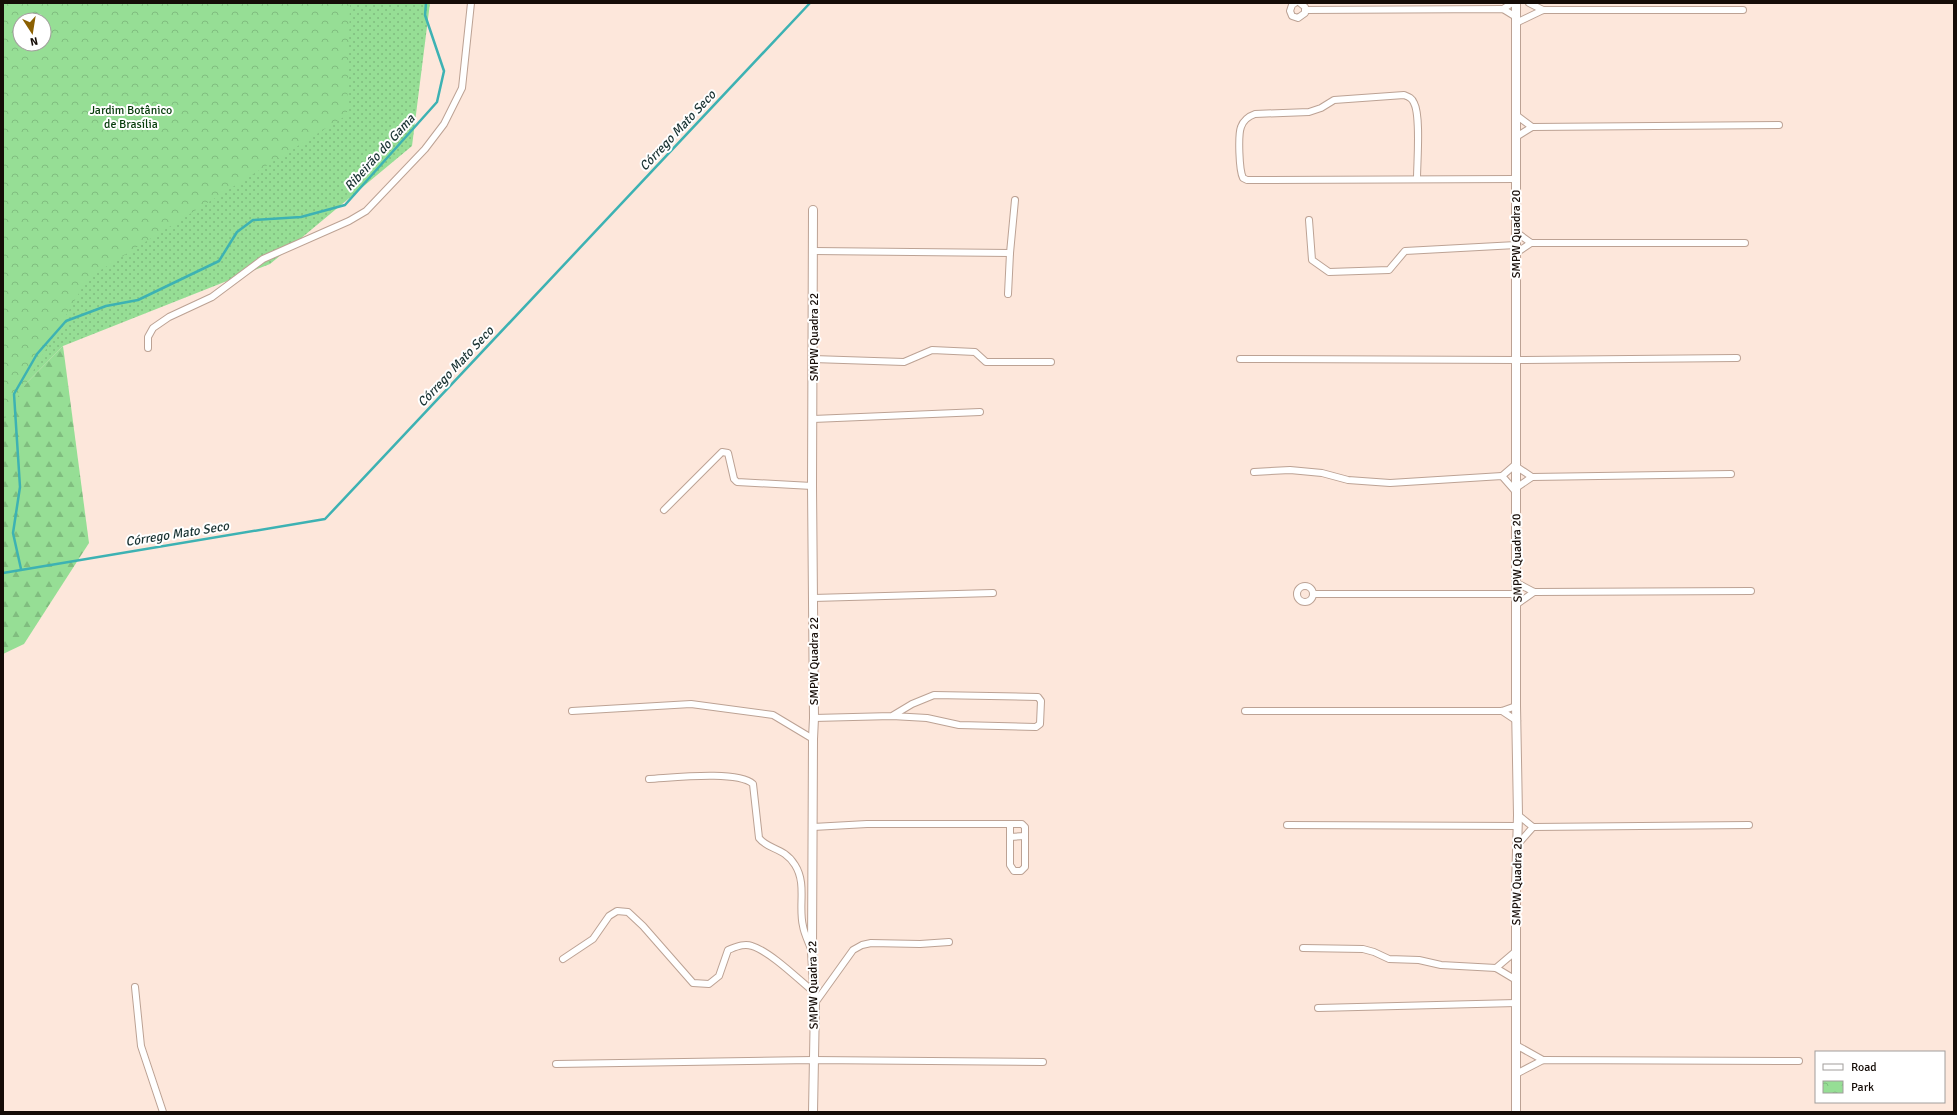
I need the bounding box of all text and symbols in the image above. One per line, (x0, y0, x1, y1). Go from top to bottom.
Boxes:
north arrow (12, 12, 52, 52)
text: N (29, 34, 39, 48)
water label: Córrego Mato Seco (636, 86, 720, 174)
park label: Jardim Botânico de Brasília (90, 103, 172, 132)
water label: Ribeirão do Gama (341, 111, 419, 194)
street label: SMPW Quadra 20 (1509, 190, 1524, 278)
street label: SMPW Quadra 22 (807, 293, 822, 381)
water label: Córrego Mato Seco (414, 322, 498, 410)
street label: SMPW Quadra 20 (1509, 514, 1526, 602)
water label: Córrego Mato Seco (124, 518, 231, 550)
street label: SMPW Quadra 22 (807, 617, 822, 705)
street label: SMPW Quadra 20 (1509, 837, 1526, 925)
street label: SMPW Quadra 22 (805, 941, 822, 1029)
legend (1815, 1051, 1945, 1103)
text: Road (1851, 1060, 1877, 1075)
text: Park (1851, 1080, 1874, 1095)

